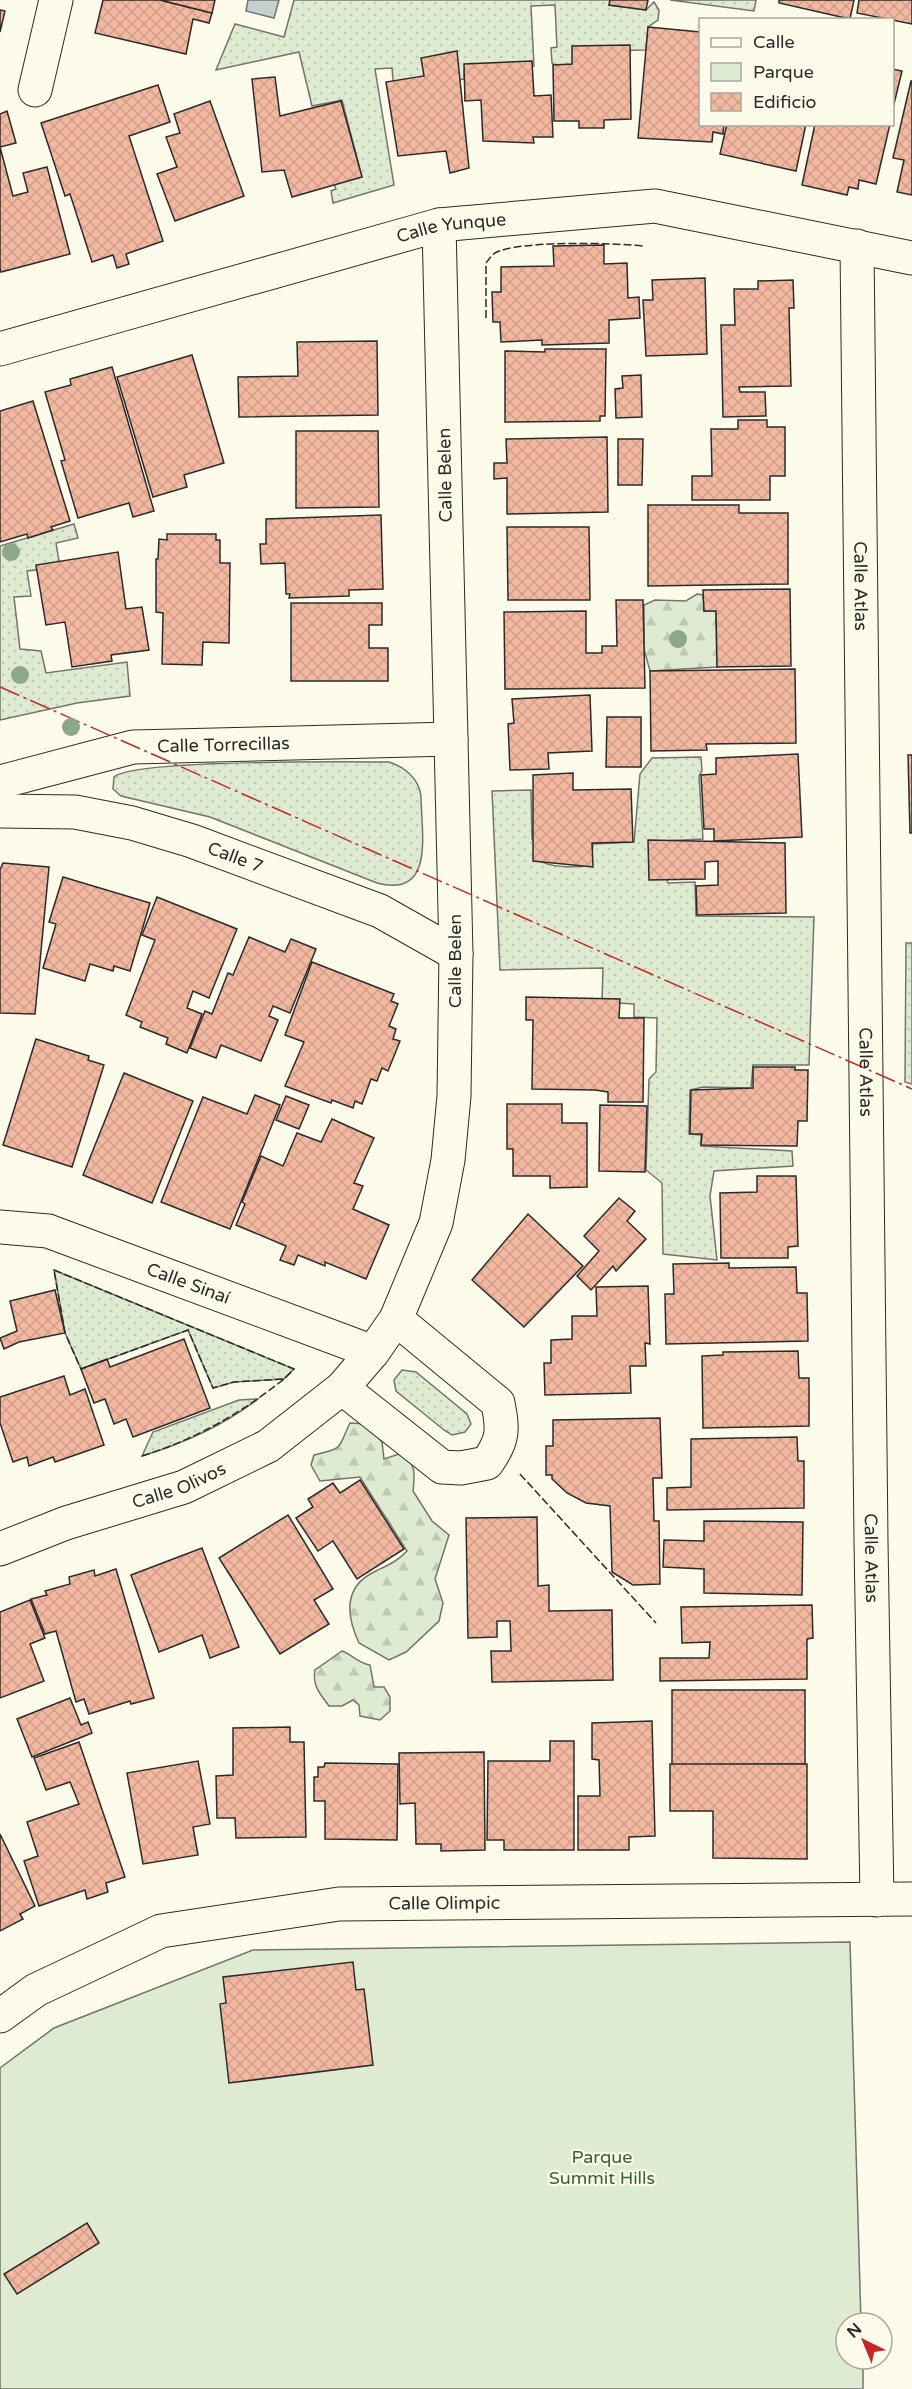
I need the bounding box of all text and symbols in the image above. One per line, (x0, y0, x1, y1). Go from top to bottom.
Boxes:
legend (699, 18, 894, 126)
text: Calle (753, 31, 795, 53)
text: Parque (753, 61, 814, 83)
text: Edificio (753, 91, 817, 113)
street label: Calle Yunque (394, 208, 507, 247)
street label: Calle Belen (433, 427, 457, 523)
street label: Calle Atlas (849, 541, 872, 631)
street label: Calle Torrecillas (157, 732, 290, 757)
street label: Calle 7 (204, 837, 266, 878)
street label: Calle Belen (444, 914, 466, 1008)
street label: Calle Atlas (854, 1027, 877, 1117)
street label: Calle Sinaí (144, 1258, 234, 1309)
street label: Calle Olivos (129, 1457, 229, 1513)
street label: Calle Atlas (860, 1513, 883, 1603)
street label: Calle Olimpic (388, 1892, 500, 1915)
park label: Parque Summit Hills (549, 2146, 655, 2189)
north arrow (834, 2311, 894, 2371)
text: N (843, 2319, 866, 2342)

